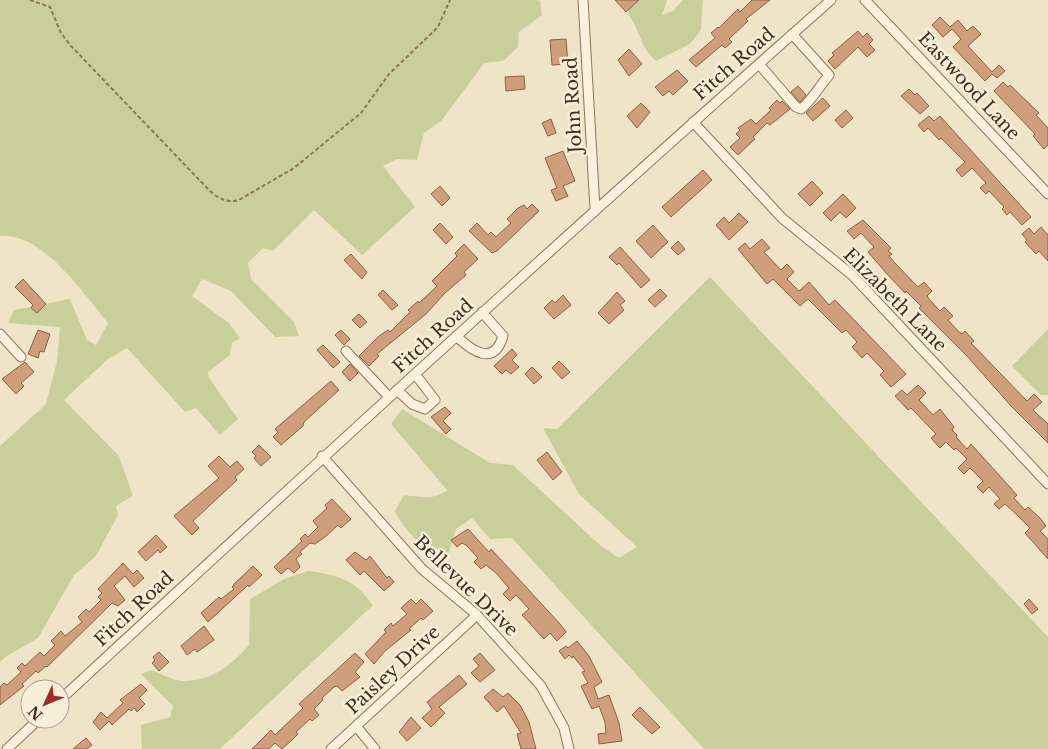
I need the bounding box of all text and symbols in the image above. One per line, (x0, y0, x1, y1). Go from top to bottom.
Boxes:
street label: Fitch Road (689, 23, 779, 105)
street label: Eastwood Lane (913, 27, 1025, 145)
street label: John Road (559, 56, 587, 156)
street label: Elizabeth Lane (839, 244, 951, 356)
street label: Fitch Road (388, 294, 478, 378)
street label: Bellevue Drive (409, 531, 523, 641)
street label: Fitch Road (90, 567, 178, 651)
street label: Paisley Drive (342, 621, 444, 719)
north arrow (20, 679, 70, 729)
text: N (25, 702, 47, 724)

